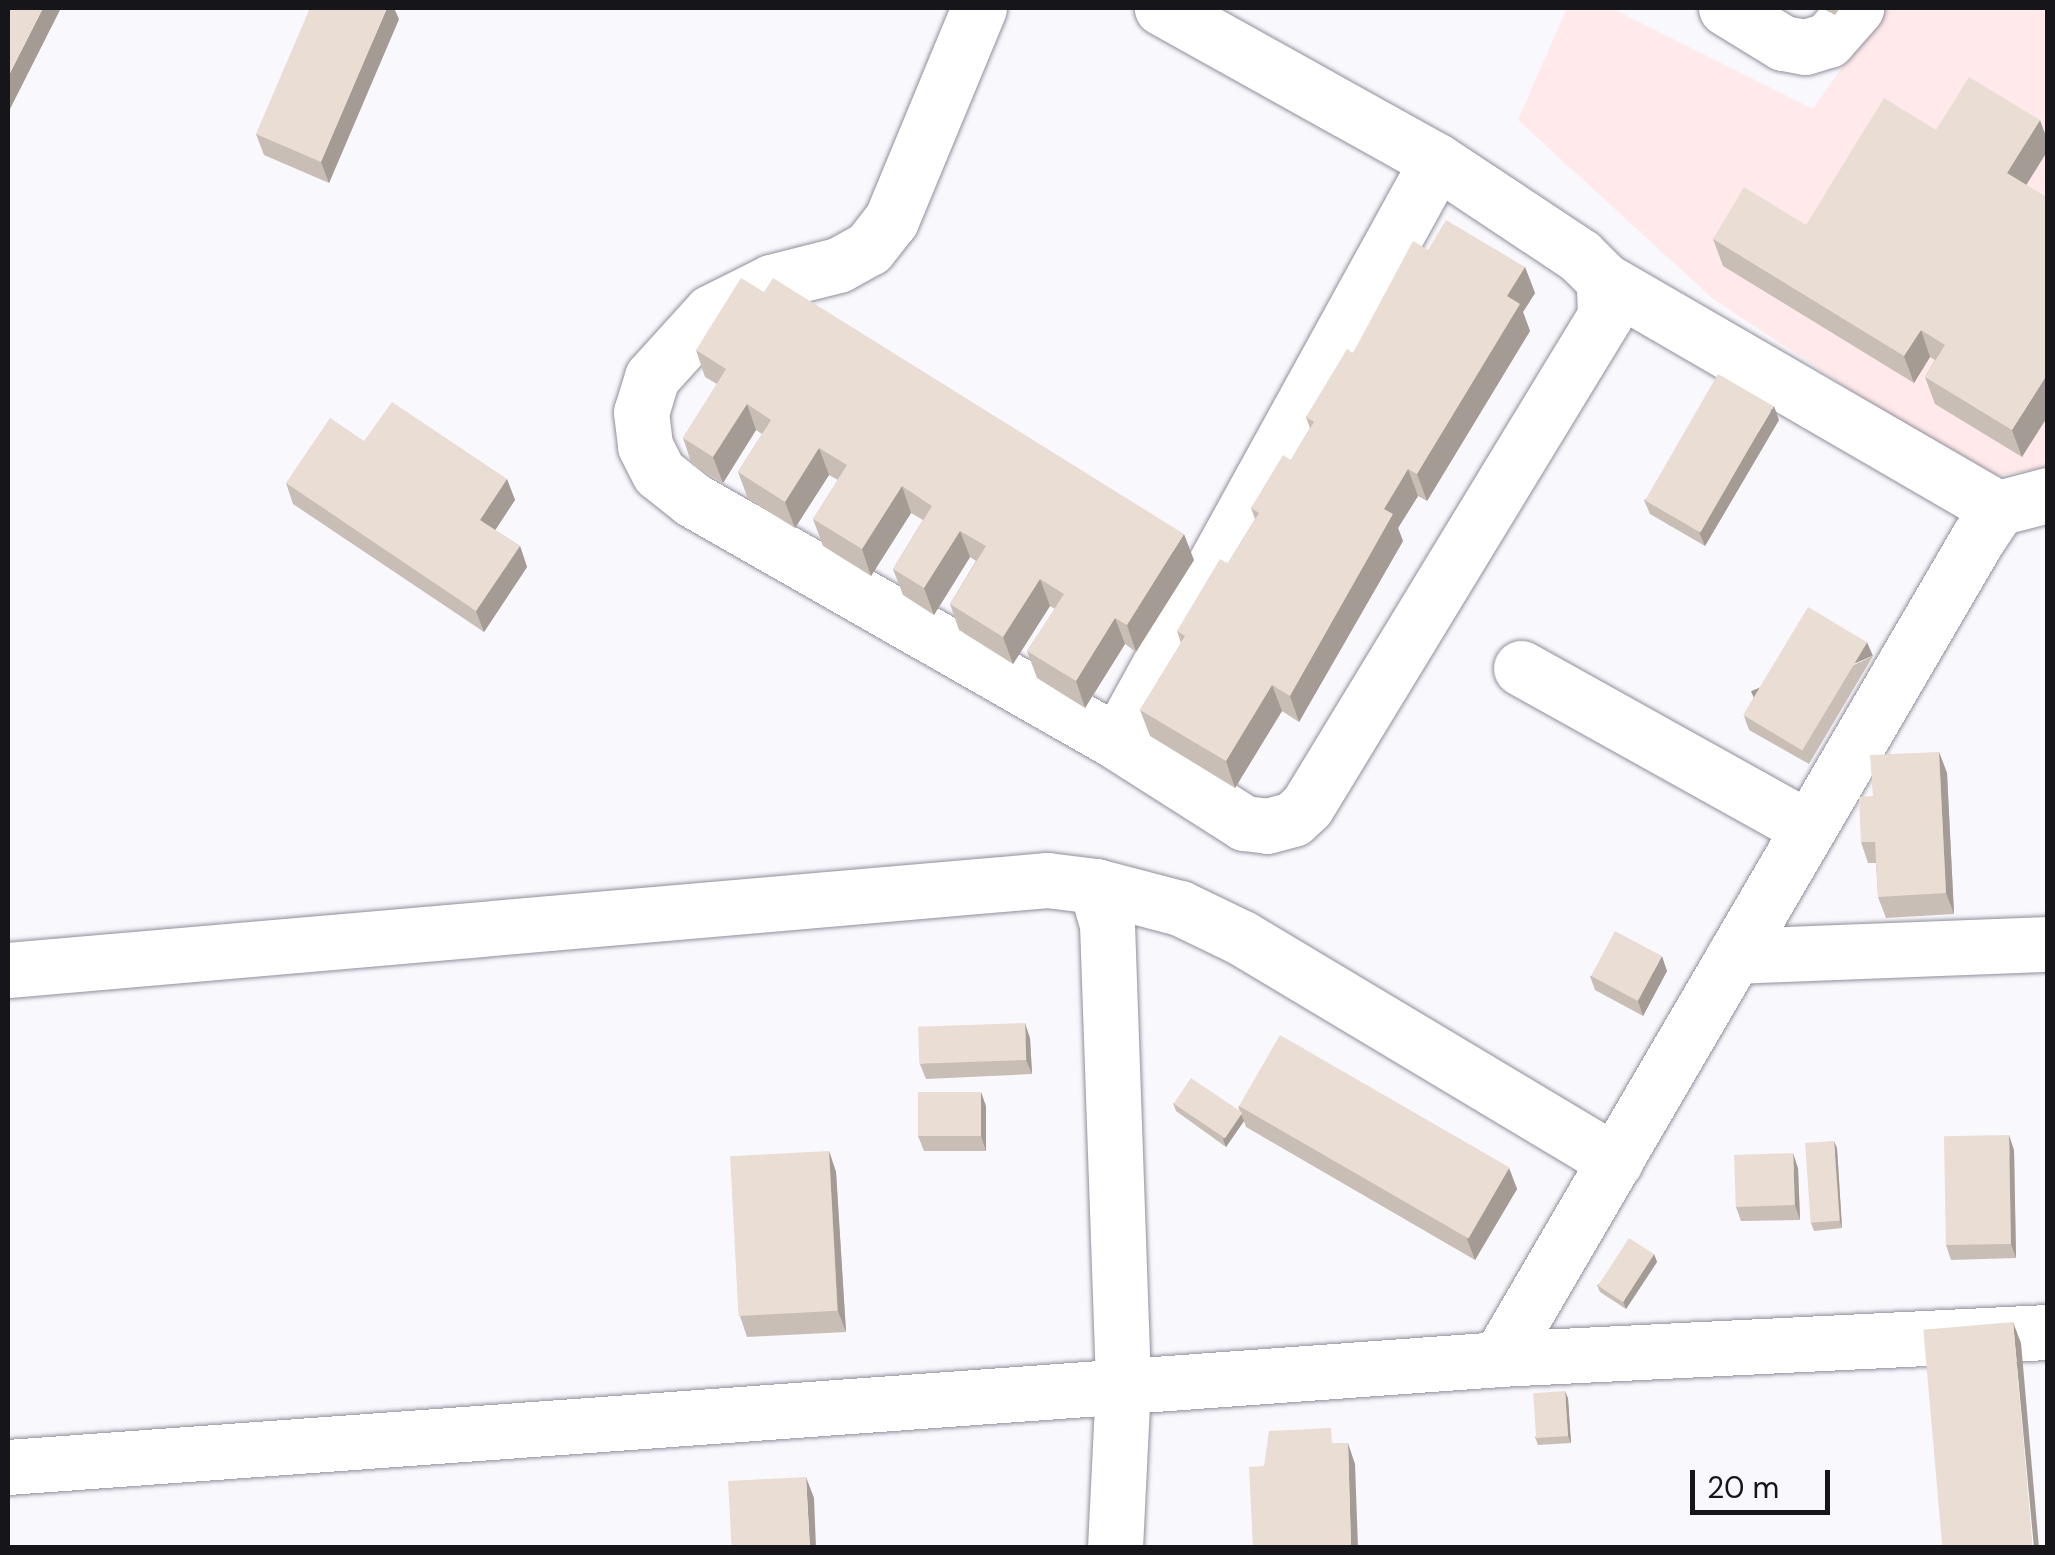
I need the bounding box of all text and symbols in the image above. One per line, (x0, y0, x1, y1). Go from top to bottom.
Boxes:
scale bar (1695, 1450, 1835, 1512)
text: 20 m (1707, 1468, 1779, 1507)

